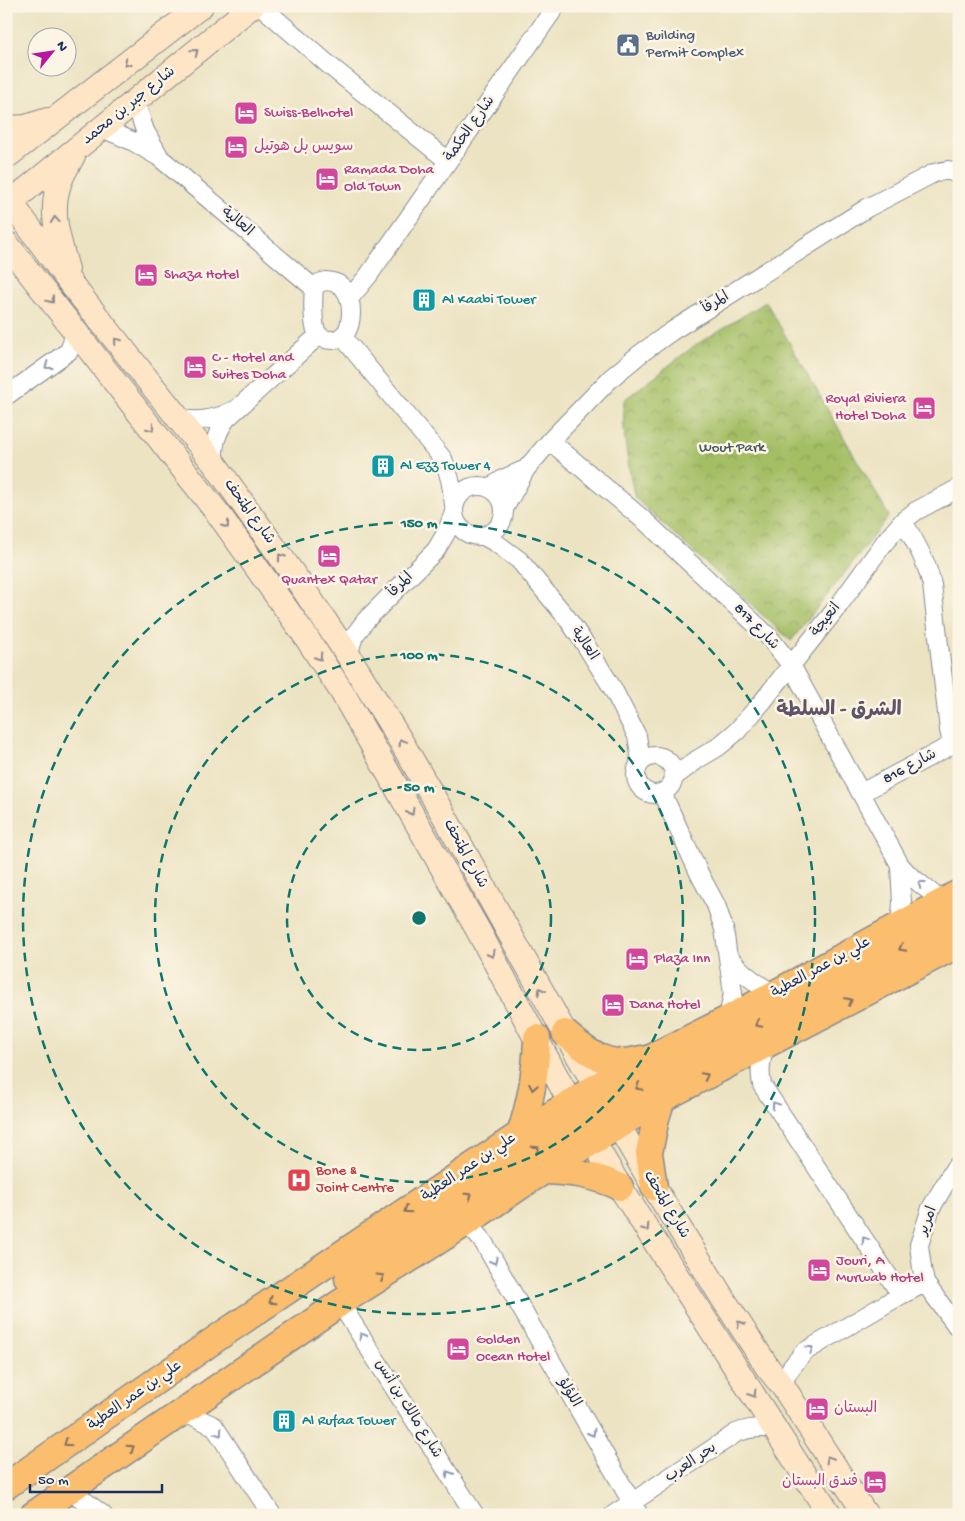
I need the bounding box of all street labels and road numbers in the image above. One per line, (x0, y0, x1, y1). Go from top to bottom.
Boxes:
street label: شارع جبر بن محمد (79, 63, 179, 149)
street label: شارع الحكمة (441, 93, 499, 165)
street label: العالية (217, 203, 257, 241)
street label: المرفأ (698, 286, 733, 318)
street label: شارع المتحف (219, 476, 279, 548)
street label: المرفأ (383, 567, 417, 601)
street label: انعيجة (807, 599, 845, 641)
street label: شارع 817 (729, 600, 783, 654)
street label: العالية (566, 624, 602, 664)
street label: شارع 816 (880, 745, 940, 789)
street label: شارع المتحف (439, 816, 491, 892)
street label: علي بن عمر العطية (768, 933, 875, 1004)
street label: علي بن عمر العطية (418, 1130, 521, 1208)
street label: شارع المتحف (639, 1168, 693, 1242)
street label: امرير (914, 1204, 942, 1240)
street label: شارع مالك بن أنس (370, 1355, 447, 1462)
street label: علي بن عمر العطية (85, 1357, 187, 1437)
street label: اللؤلؤ (553, 1375, 584, 1411)
street label: بحر العرب (662, 1439, 720, 1487)

